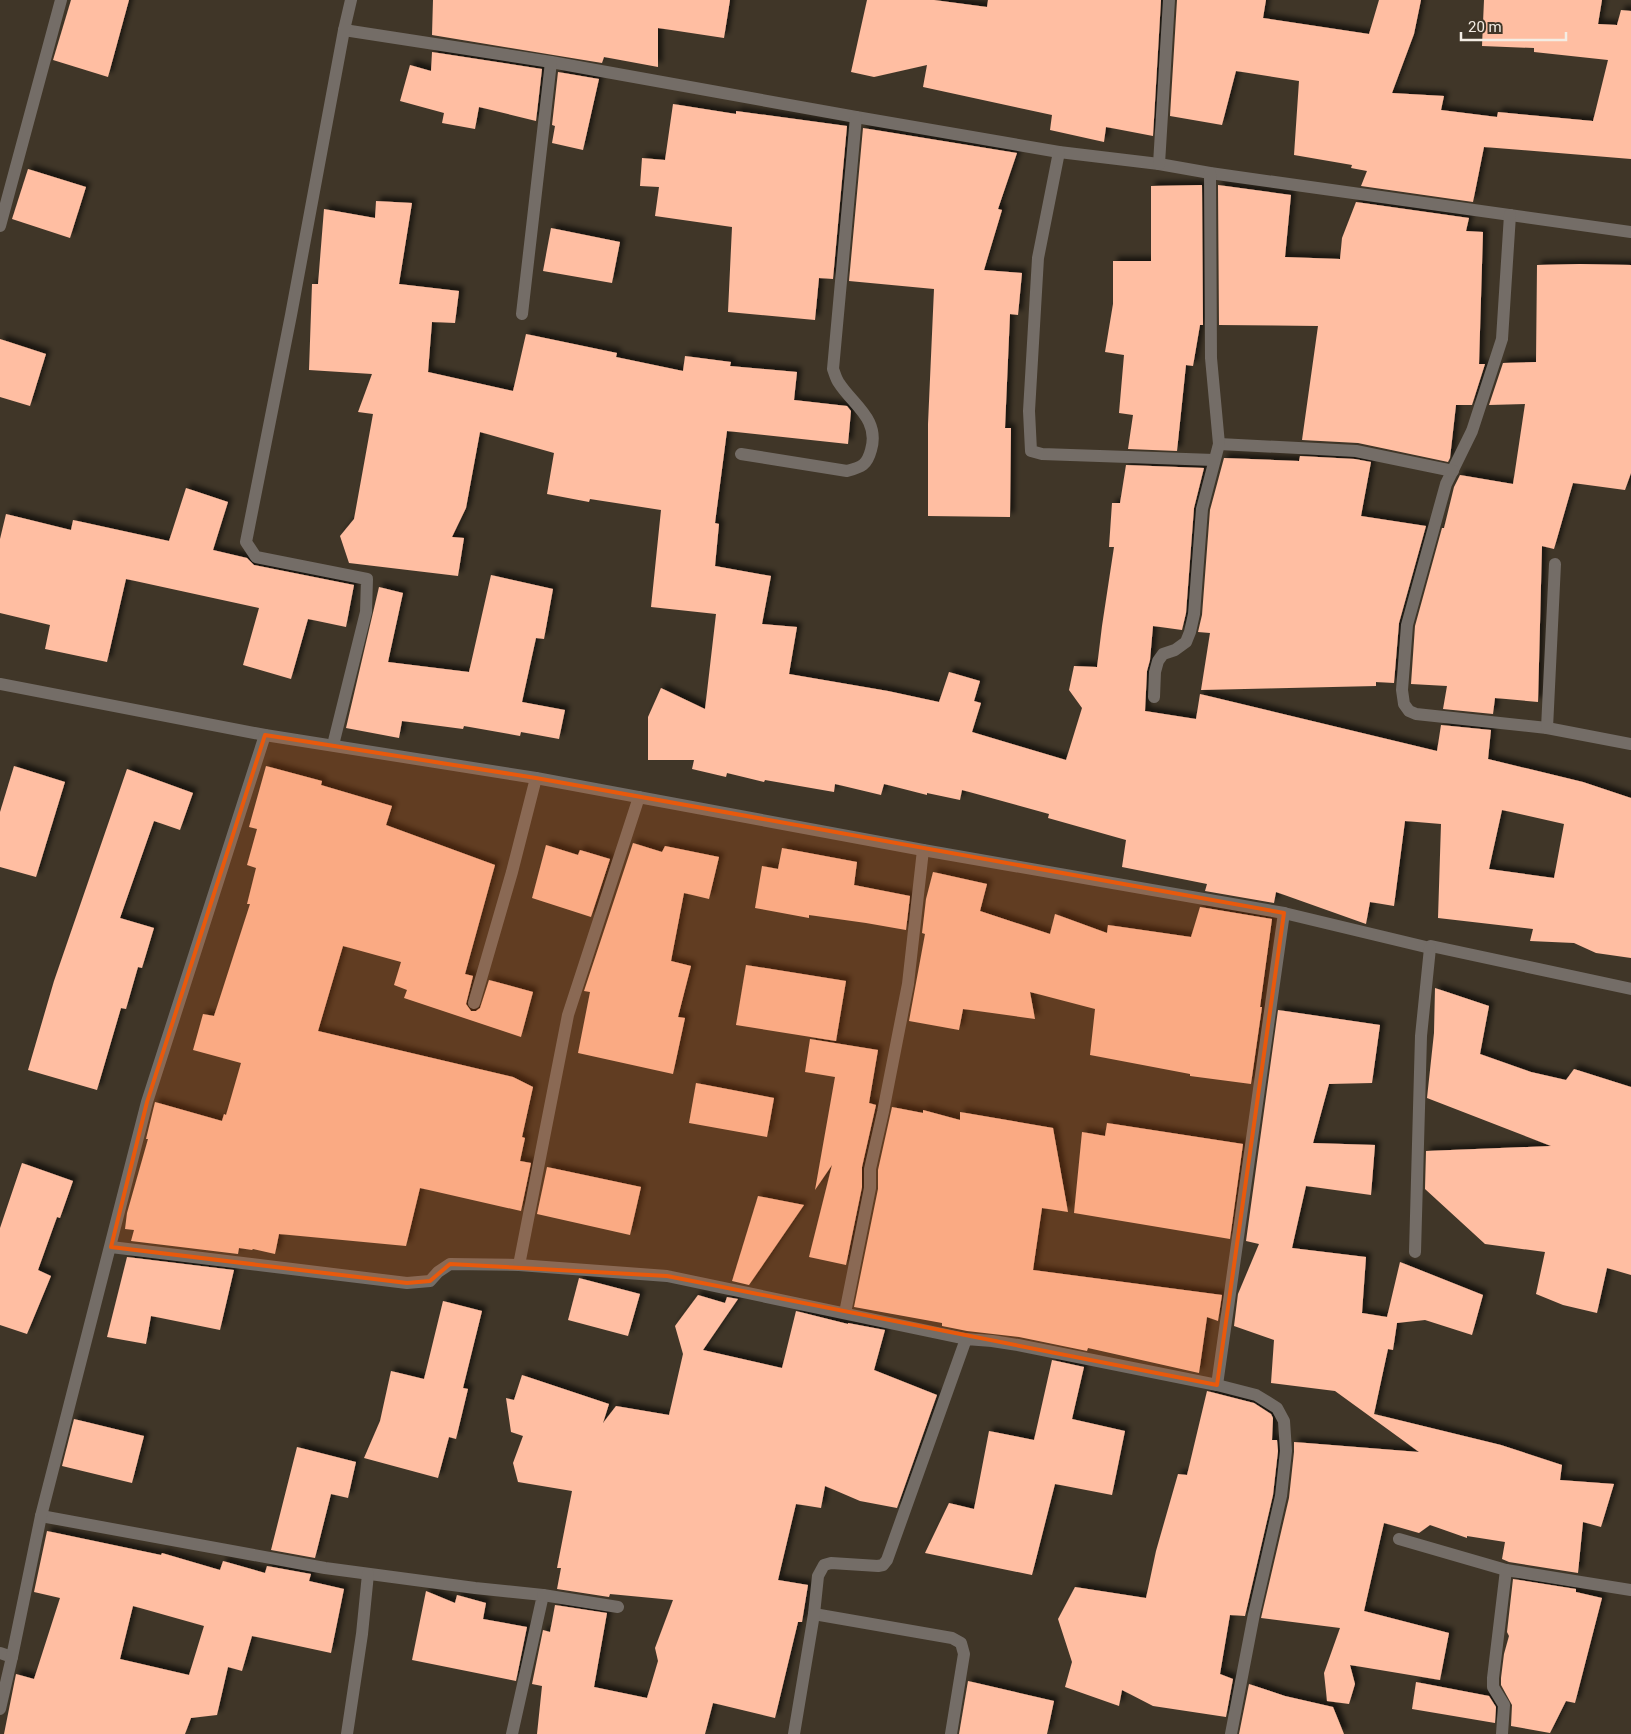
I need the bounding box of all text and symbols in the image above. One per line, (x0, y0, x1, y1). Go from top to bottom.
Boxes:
scale bar (1461, 10, 1566, 42)
text: 20 m (1468, 18, 1502, 36)

